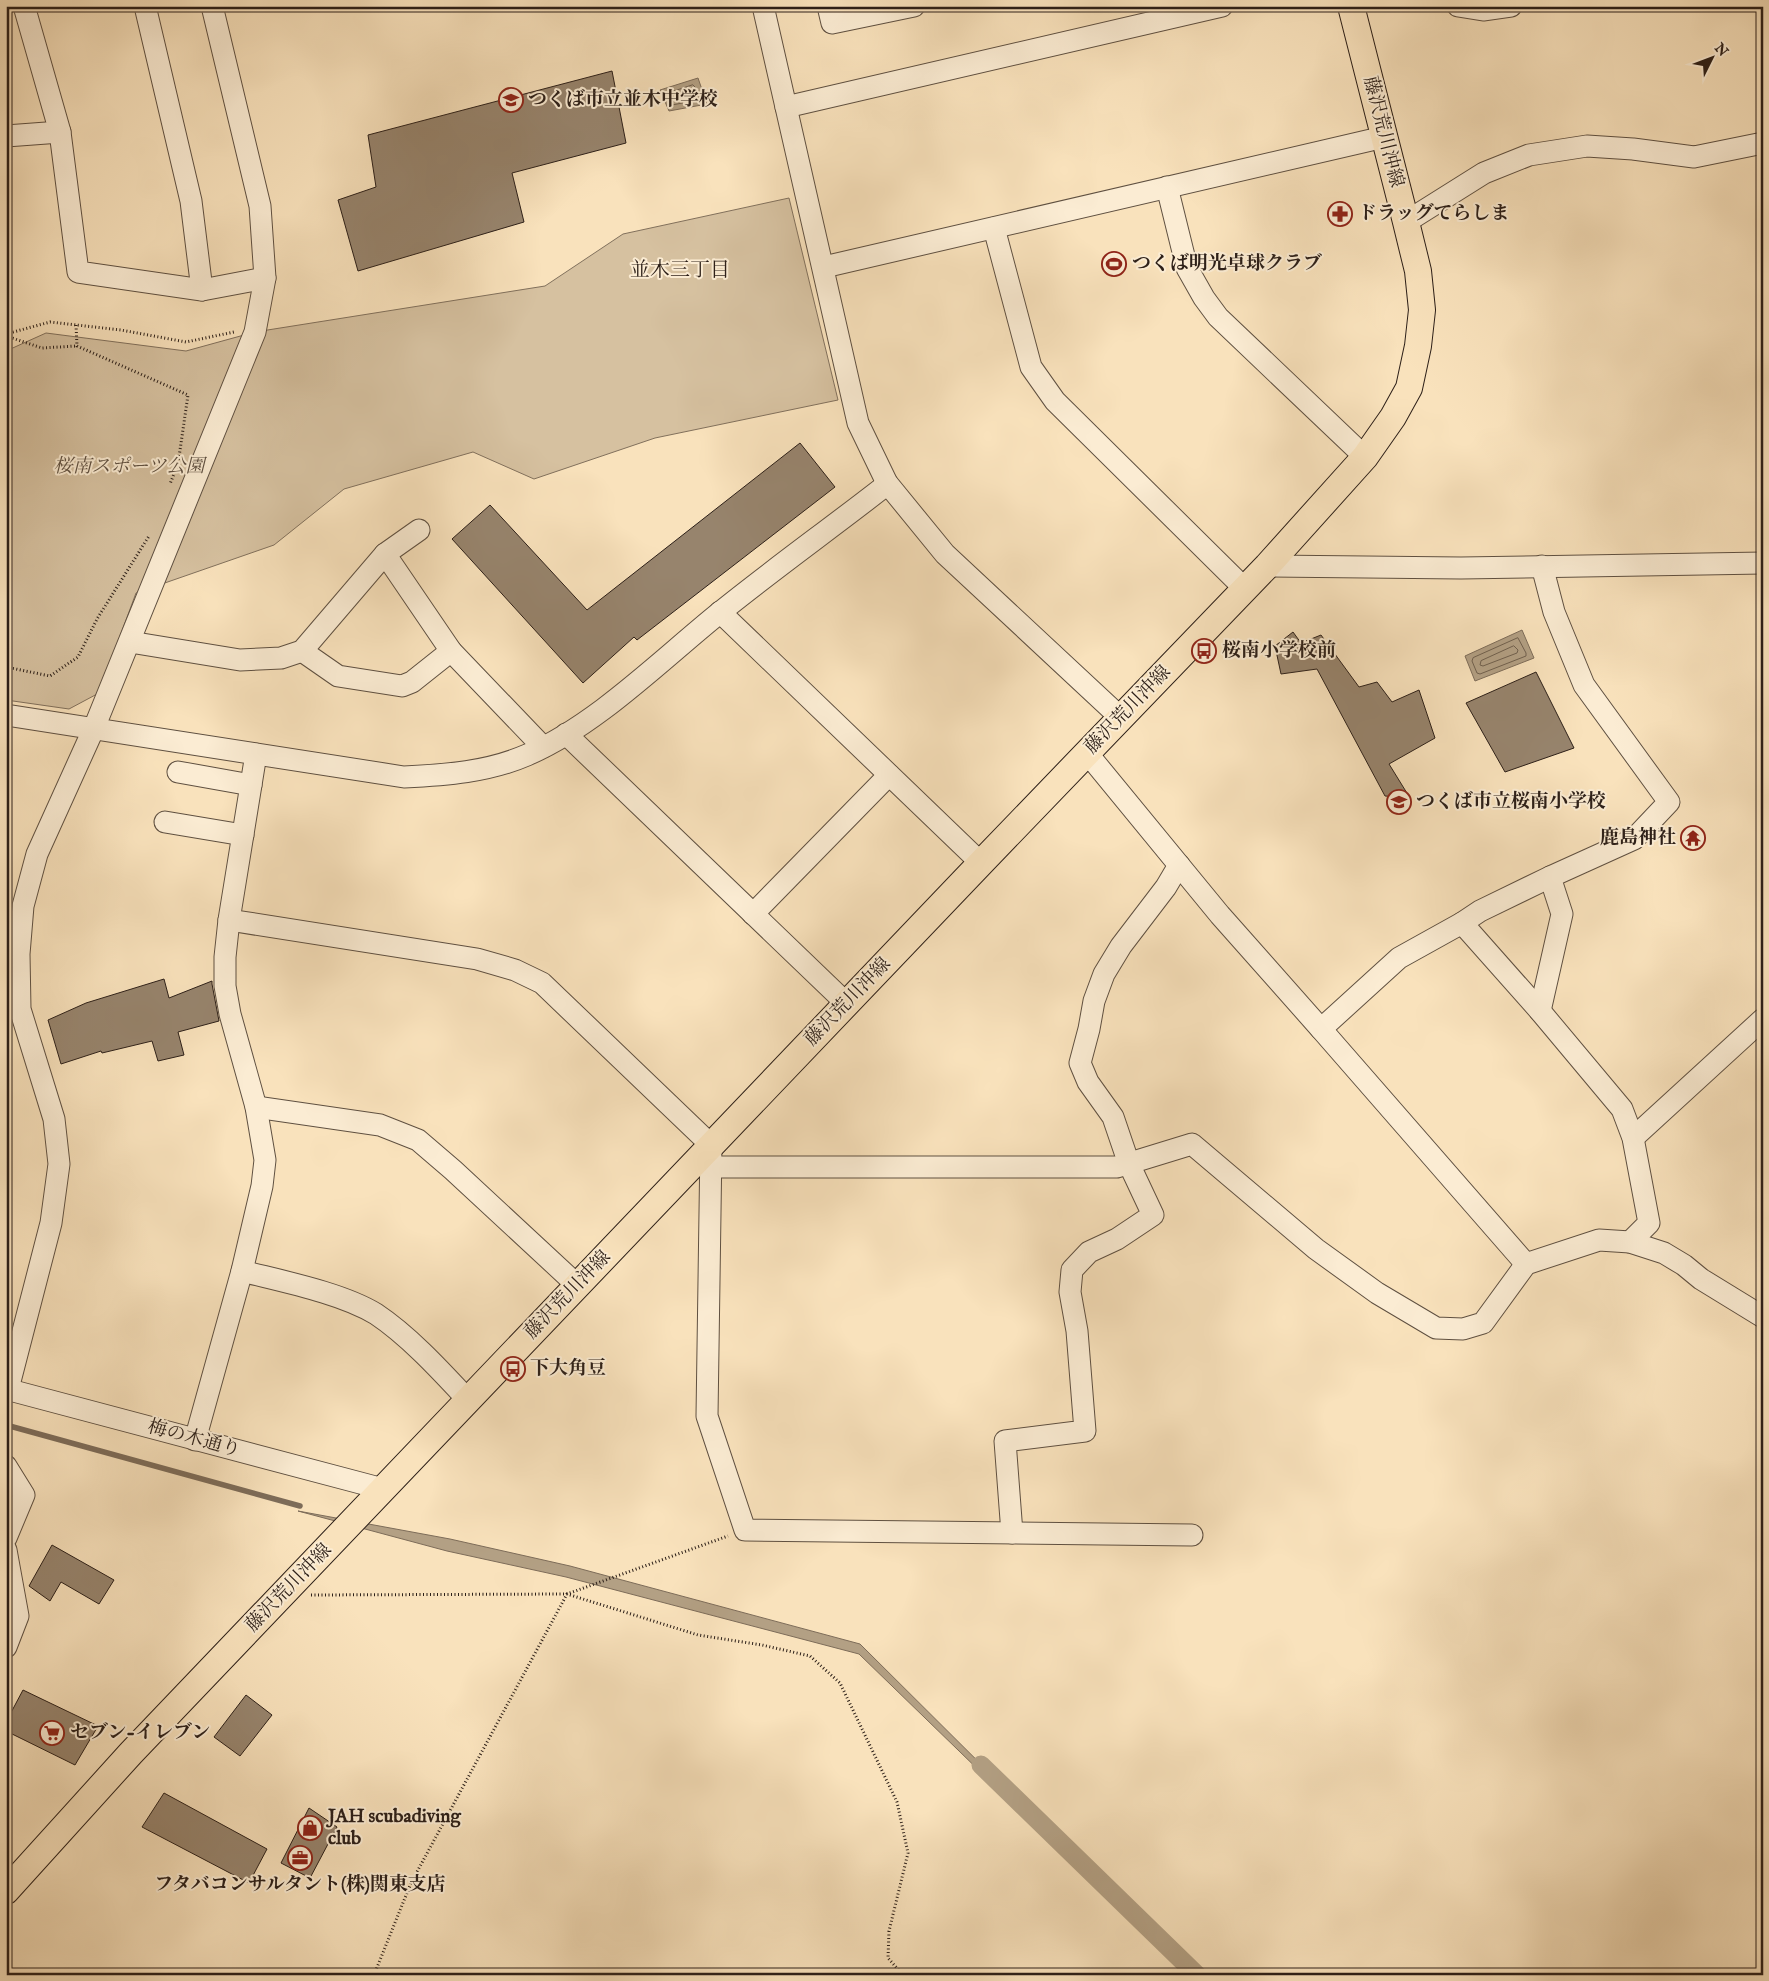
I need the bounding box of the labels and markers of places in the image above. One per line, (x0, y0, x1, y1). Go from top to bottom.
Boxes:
school or university icon: つくば市立並木中学校 (498, 87, 524, 113)
place label: つくば市立並木中学校 (528, 88, 718, 112)
pharmacy icon: ドラッグてらしま (1327, 201, 1353, 227)
place label: ドラッグてらしま (1358, 202, 1510, 226)
sports icon: つくば明光卓球クラブ (1101, 251, 1127, 277)
place label: つくば明光卓球クラブ (1132, 252, 1322, 276)
bus stop icon: 桜南小学校前 (1191, 638, 1217, 664)
place label: 桜南小学校前 (1222, 639, 1336, 663)
school or university icon: つくば市立桜南小学校 (1386, 789, 1412, 815)
place label: つくば市立桜南小学校 (1416, 790, 1606, 814)
temple icon: 鹿島神社 (1680, 825, 1706, 851)
place label: 鹿島神社 (1600, 826, 1676, 850)
bus stop icon: 下大角豆 (500, 1356, 526, 1382)
place label: 下大角豆 (530, 1357, 606, 1381)
supermarket icon: セブン-イレブン (39, 1720, 65, 1746)
place label: セブン-イレブン (70, 1721, 210, 1745)
place label: JAH scubadiving club (325, 1805, 461, 1851)
shop icon: JAH scubadiving club (297, 1815, 323, 1841)
office icon: フタバコンサルタント(株)関東支店 (287, 1845, 313, 1871)
place label: フタバコンサルタント(株)関東支店 (154, 1873, 446, 1897)

